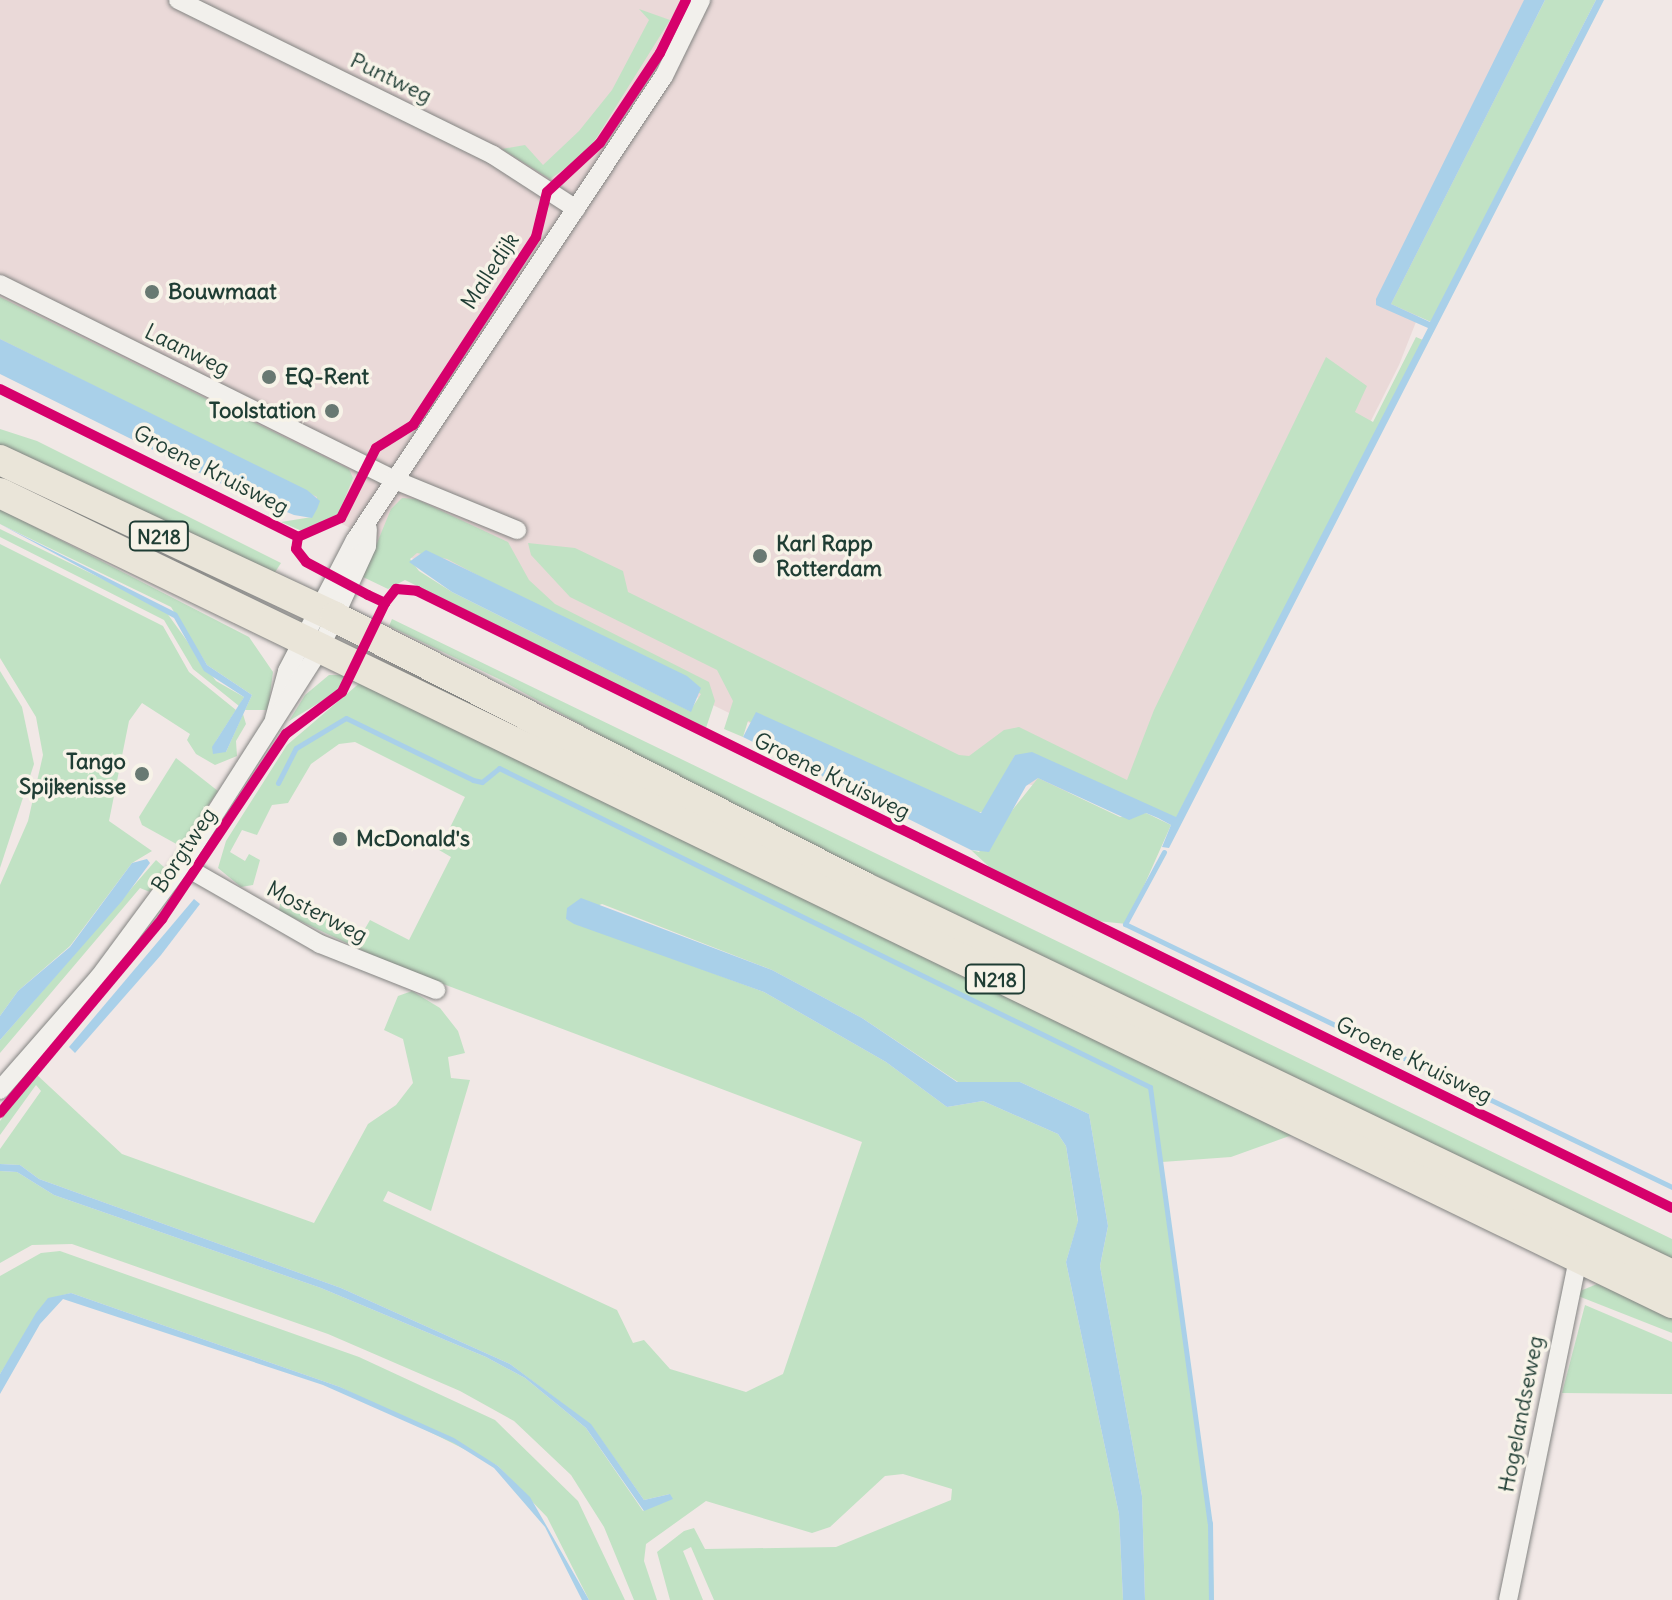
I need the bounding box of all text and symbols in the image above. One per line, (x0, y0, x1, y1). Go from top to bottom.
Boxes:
street label: Puntweg (346, 47, 436, 109)
street label: Malledijk (456, 228, 524, 314)
place label: Bouwmaat (168, 279, 277, 305)
marker: Bouwmaat (143, 283, 161, 301)
street label: Laanweg (140, 318, 234, 382)
place label: EQ-Rent (285, 364, 369, 390)
marker: EQ-Rent (260, 368, 278, 386)
place label: Toolstation (209, 398, 316, 424)
marker: Toolstation (323, 402, 341, 420)
street label: Groene Kruisweg (129, 420, 293, 520)
road number: N218 (127, 520, 191, 552)
place label: Karl Rapp Rotterdam (776, 530, 882, 582)
marker: Karl Rapp Rotterdam (751, 547, 769, 565)
street label: Groene Kruisweg (750, 727, 914, 825)
place label: Tango Spijkenisse (19, 748, 126, 800)
marker: Tango Spijkenisse (133, 765, 151, 783)
street label: Borgtweg (146, 803, 222, 897)
place label: McDonald's (356, 826, 470, 852)
marker: McDonald's (331, 830, 349, 848)
street label: Mosterweg (262, 875, 372, 949)
road number: N218 (963, 963, 1027, 995)
street label: Groene Kruisweg (1332, 1011, 1496, 1109)
street label: Hogelandseweg (1493, 1334, 1549, 1494)

